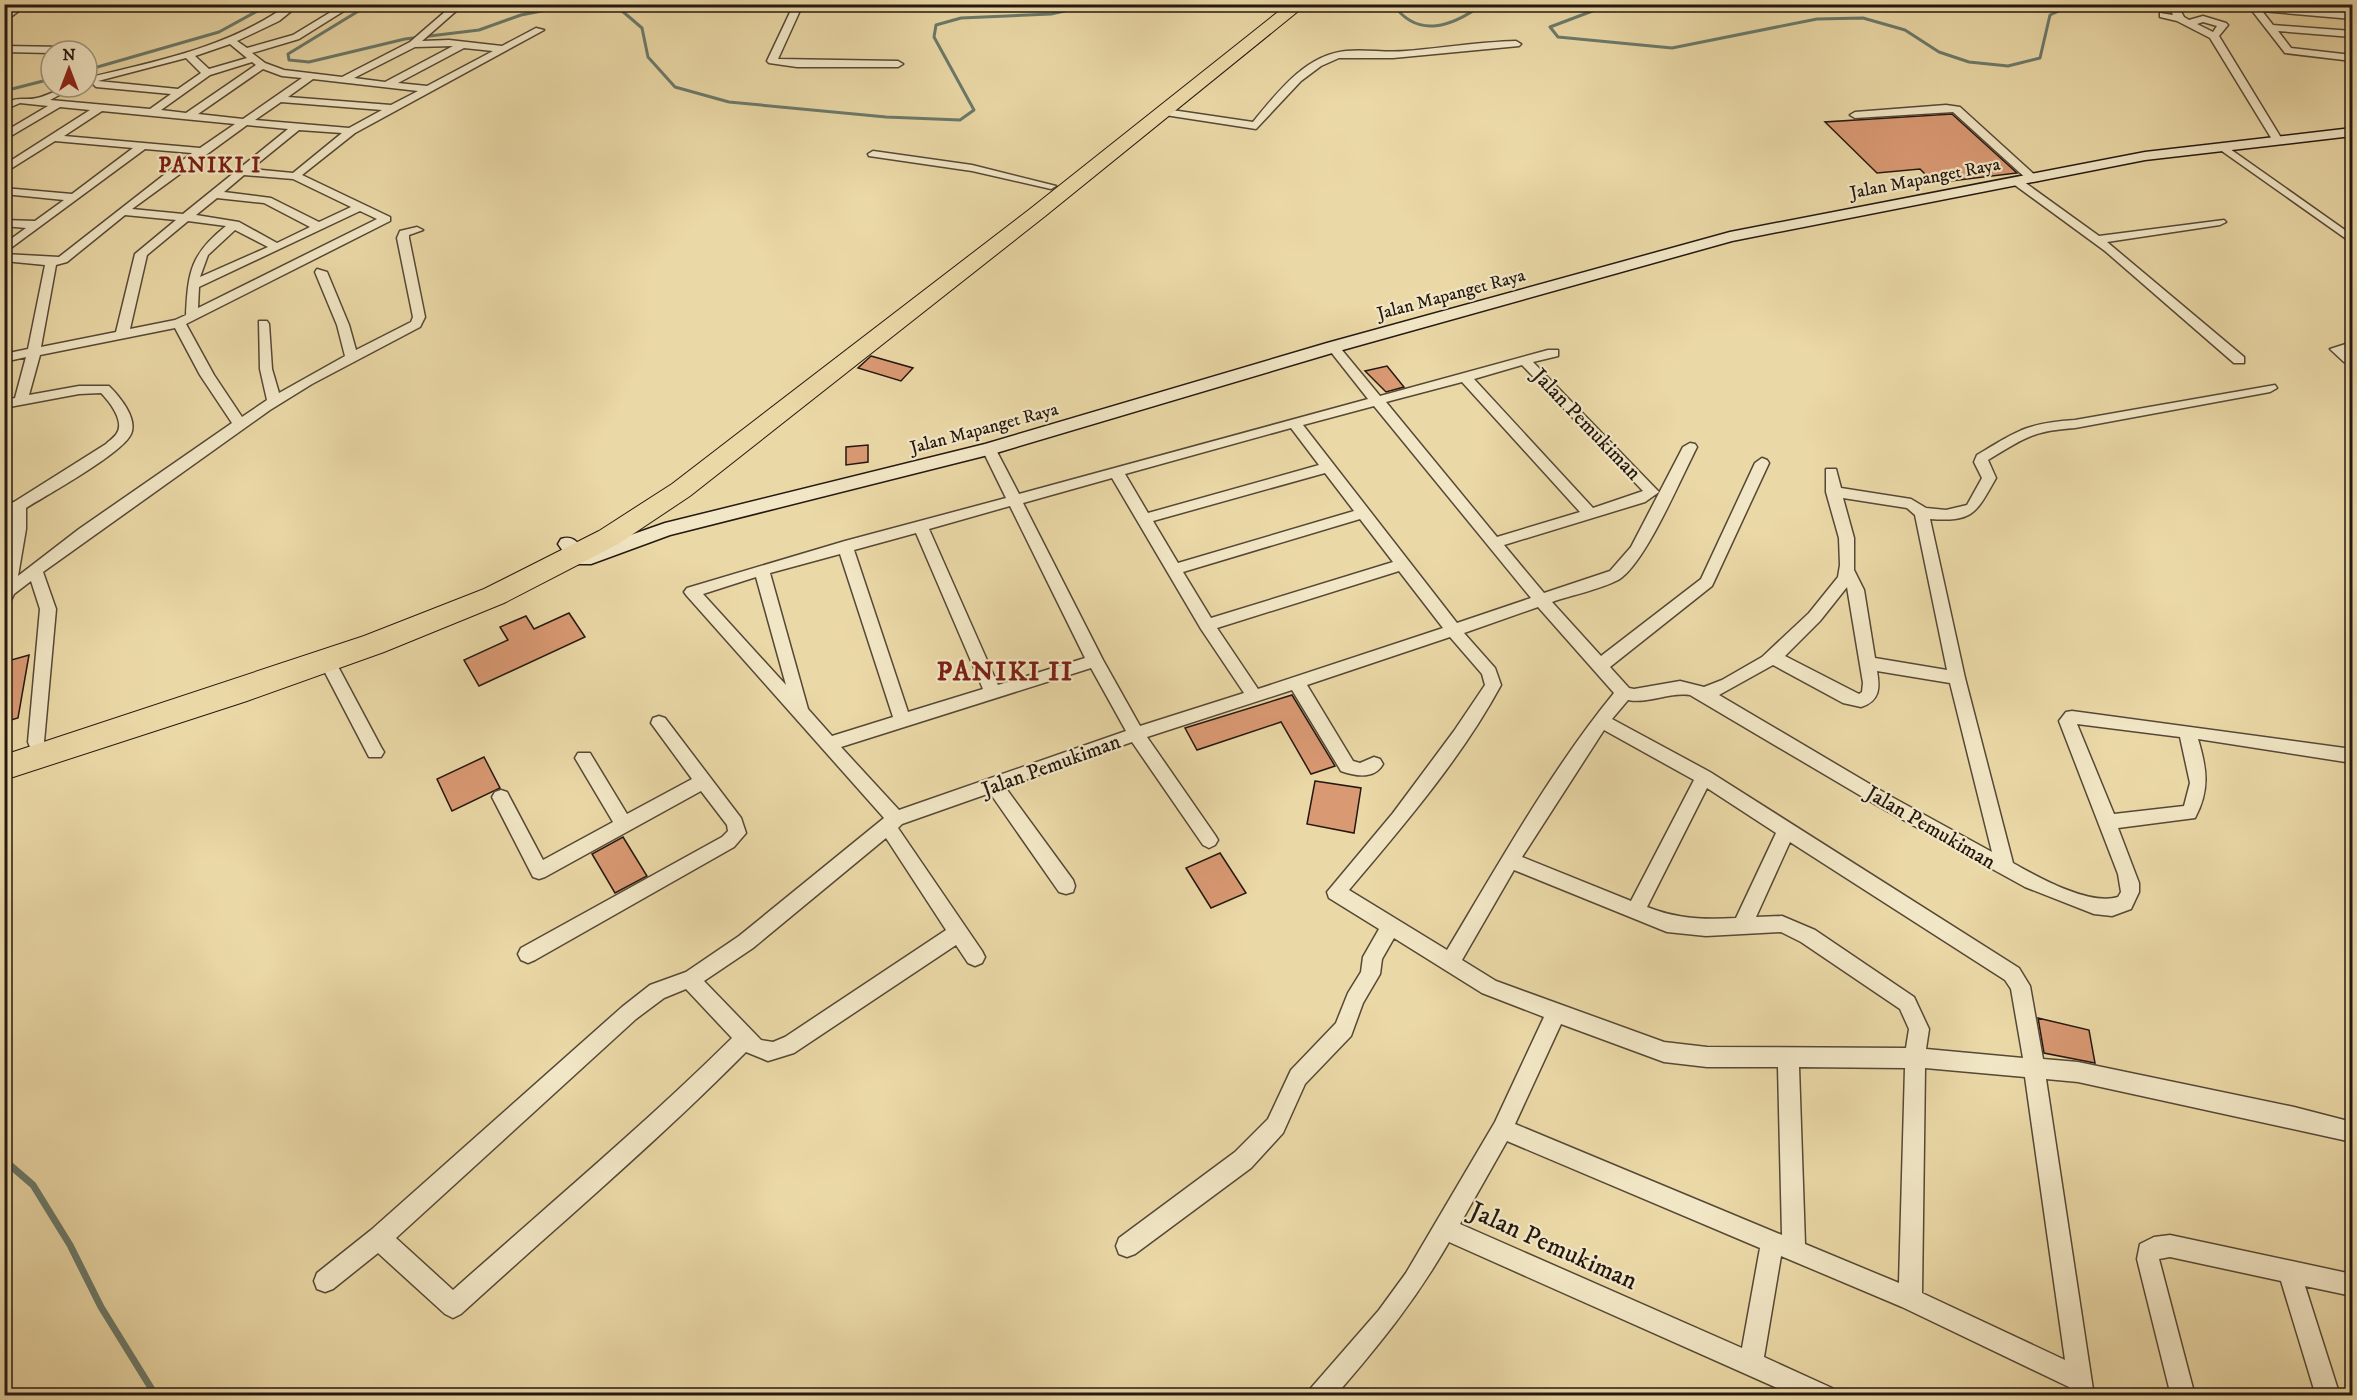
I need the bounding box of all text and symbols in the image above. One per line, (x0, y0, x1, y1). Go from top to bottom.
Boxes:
north arrow (39, 39, 99, 99)
text: N (62, 45, 76, 65)
district label: PANIKI I (158, 152, 262, 179)
street label: Jalan Mapanget Raya (1846, 154, 2002, 205)
street label: Jalan Mapanget Raya (1373, 265, 1528, 326)
street label: Jalan Pemukiman (1525, 362, 1646, 486)
street label: Jalan Mapanget Raya (906, 399, 1061, 460)
district label: PANIKI II (936, 655, 1074, 689)
street label: Jalan Pemukiman (977, 729, 1124, 804)
street label: Jalan Pemukiman (1859, 779, 2000, 876)
street label: Jalan Pemukiman (1463, 1194, 1643, 1298)

